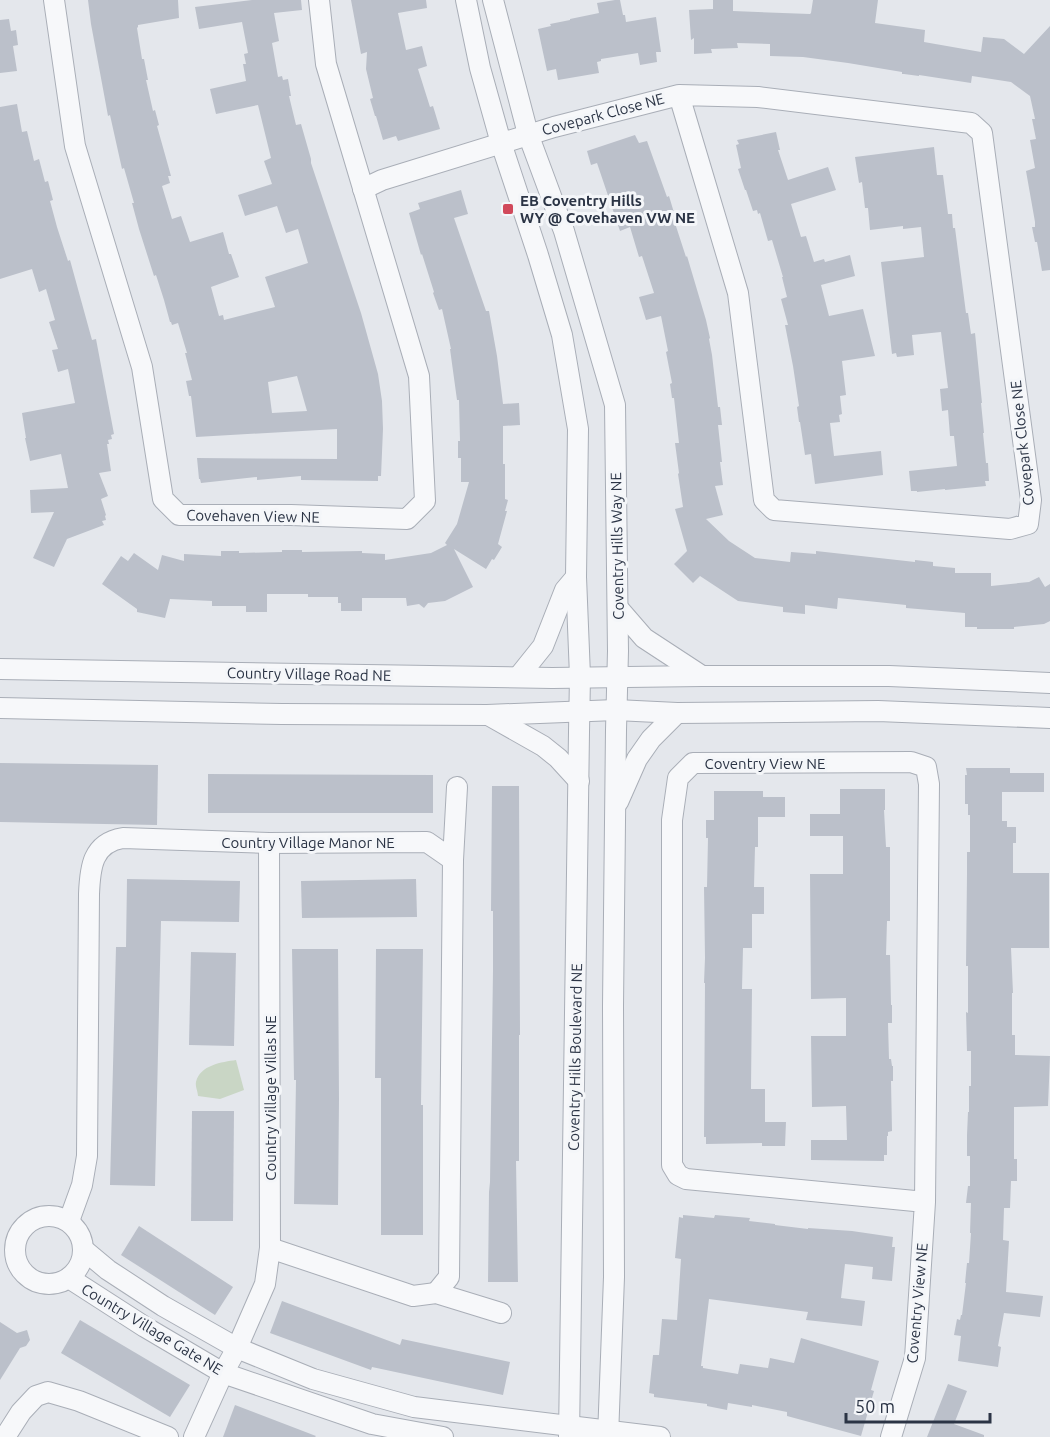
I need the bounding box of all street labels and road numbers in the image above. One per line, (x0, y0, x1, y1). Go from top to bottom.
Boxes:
street label: Covepark Close NE (540, 89, 666, 139)
street label: Covepark Close NE (1007, 379, 1037, 507)
street label: Coventry Hills Way NE (607, 472, 627, 620)
street label: Covehaven View NE (186, 506, 320, 526)
street label: Country Village Road NE (227, 664, 391, 684)
street label: Coventry View NE (705, 755, 825, 772)
street label: Country Village Manor NE (221, 834, 395, 851)
street label: Coventry Hills Boulevard NE (565, 963, 585, 1151)
street label: Country Village Villas NE (262, 1015, 279, 1181)
street label: Coventry View NE (903, 1242, 931, 1364)
street label: Country Village Gate NE (78, 1280, 226, 1378)

